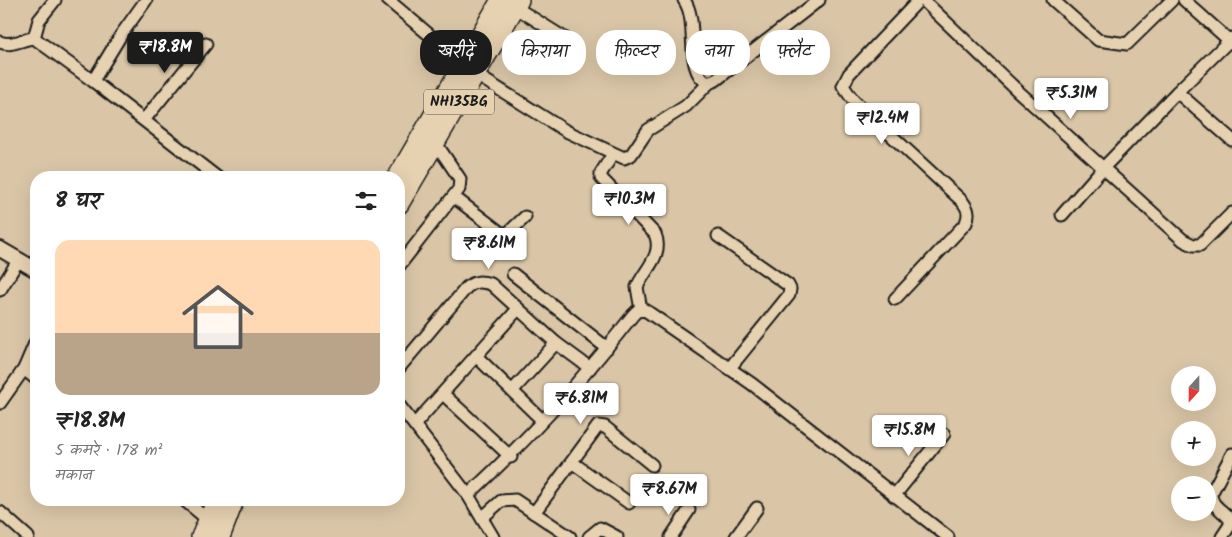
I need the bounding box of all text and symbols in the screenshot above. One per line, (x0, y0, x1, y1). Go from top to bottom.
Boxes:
chip: खरीदें (420, 30, 492, 75)
chip: किराया (502, 30, 586, 75)
chip: फ़िल्टर (596, 30, 676, 75)
chip: नया (686, 30, 750, 75)
chip: फ़्लैट (760, 30, 830, 75)
pin: ₹18.8M (124, 32, 206, 74)
text: ₹18.8M (138, 35, 192, 60)
pin: ₹5.31M (1030, 78, 1112, 120)
text: ₹5.31M (1045, 81, 1097, 106)
road number: NH135BG (424, 90, 494, 114)
pin: ₹12.4M (841, 102, 923, 145)
text: ₹12.4M (856, 106, 908, 131)
pin: ₹10.3M (588, 184, 670, 226)
text: 8 घर (55, 185, 100, 218)
icon: filters (352, 187, 380, 215)
text: ₹10.3M (603, 187, 655, 212)
pin: ₹8.61M (448, 228, 530, 270)
text: ₹8.61M (463, 231, 515, 256)
icon: home (173, 272, 263, 362)
north arrow (1171, 366, 1216, 411)
map controls (1171, 366, 1216, 521)
pin: ₹6.81M (540, 382, 622, 425)
text: ₹6.81M (555, 386, 607, 411)
text: ₹18.8M (55, 405, 125, 438)
pin: ₹15.8M (868, 414, 950, 457)
text: ₹15.8M (883, 418, 935, 443)
button: + (1171, 421, 1216, 466)
text: 5 कमरे · 178 m² (55, 438, 162, 463)
text: मकान (55, 463, 92, 488)
pin: ₹8.67M (628, 474, 710, 516)
button: − (1171, 476, 1216, 521)
text: ₹8.67M (641, 477, 697, 502)

